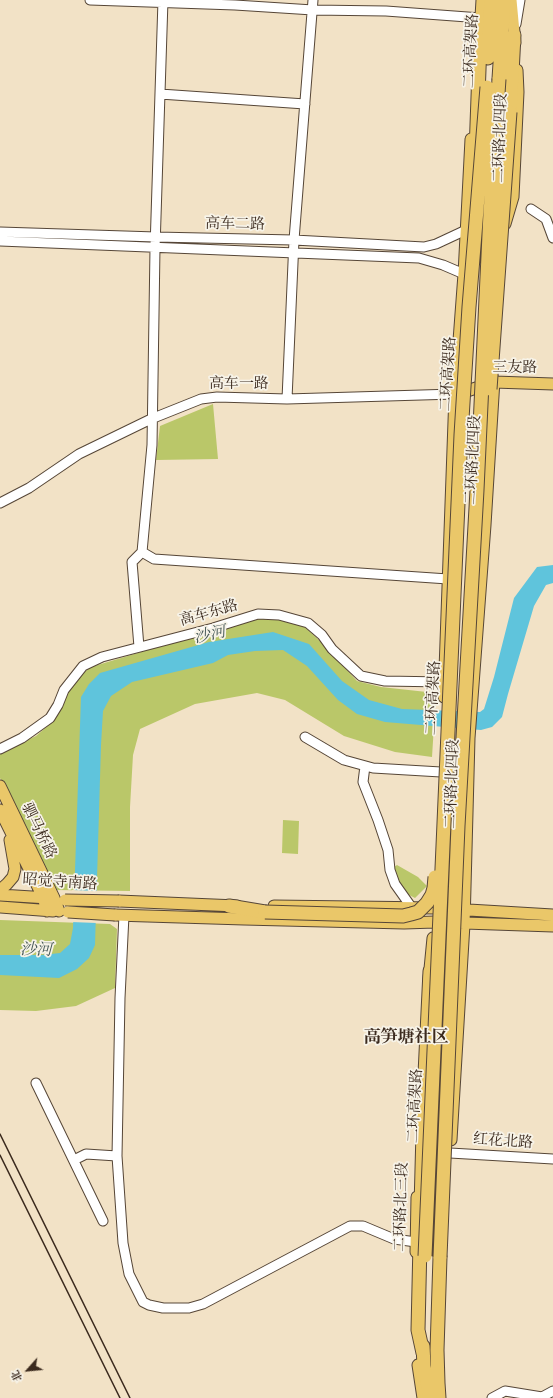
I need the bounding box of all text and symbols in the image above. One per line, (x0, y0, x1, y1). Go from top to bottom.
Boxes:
street label: 二环高架路 (461, 13, 483, 89)
street label: 二环路北四段 (490, 93, 512, 183)
street label: 高车二路 (205, 215, 265, 235)
street label: 二环高架路 (437, 336, 461, 412)
street label: 三友路 (493, 360, 537, 378)
street label: 高车一路 (209, 376, 269, 394)
street label: 二环路北四段 (463, 415, 485, 505)
street label: 高车东路 (178, 597, 240, 631)
water label: 沙河 (192, 623, 228, 649)
street label: 二环高架路 (423, 660, 445, 736)
street label: 二环路北四段 (442, 739, 464, 829)
street label: 驷马桥路 (17, 800, 59, 862)
street label: 昭觉寺南路 (22, 871, 98, 895)
water label: 沙河 (20, 941, 52, 961)
district label: 高笋塘社区 (364, 1028, 448, 1048)
street label: 二环高架路 (405, 1068, 427, 1144)
street label: 红花北路 (472, 1131, 534, 1153)
street label: 二环路北三段 (391, 1162, 413, 1252)
north arrow (8, 1350, 48, 1390)
text: 北 (9, 1368, 25, 1384)

